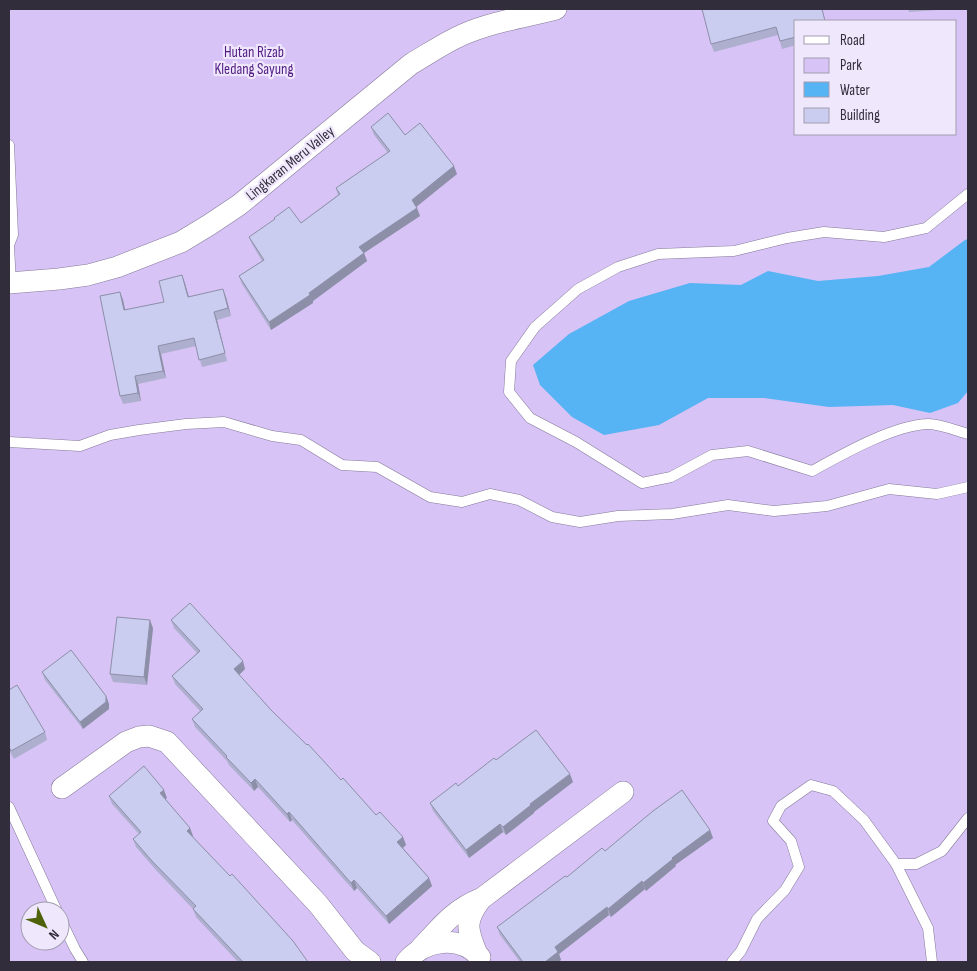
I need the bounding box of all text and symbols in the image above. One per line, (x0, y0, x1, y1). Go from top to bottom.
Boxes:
legend (794, 20, 957, 135)
text: Road (840, 31, 865, 50)
park label: Hutan Rizab Kledang Sayung (214, 43, 294, 79)
text: Park (840, 56, 862, 75)
text: Water (840, 81, 871, 100)
text: Building (840, 106, 880, 125)
street label: Lingkaran Meru Valley (242, 122, 338, 205)
north arrow (20, 901, 70, 951)
text: N (45, 926, 63, 943)

